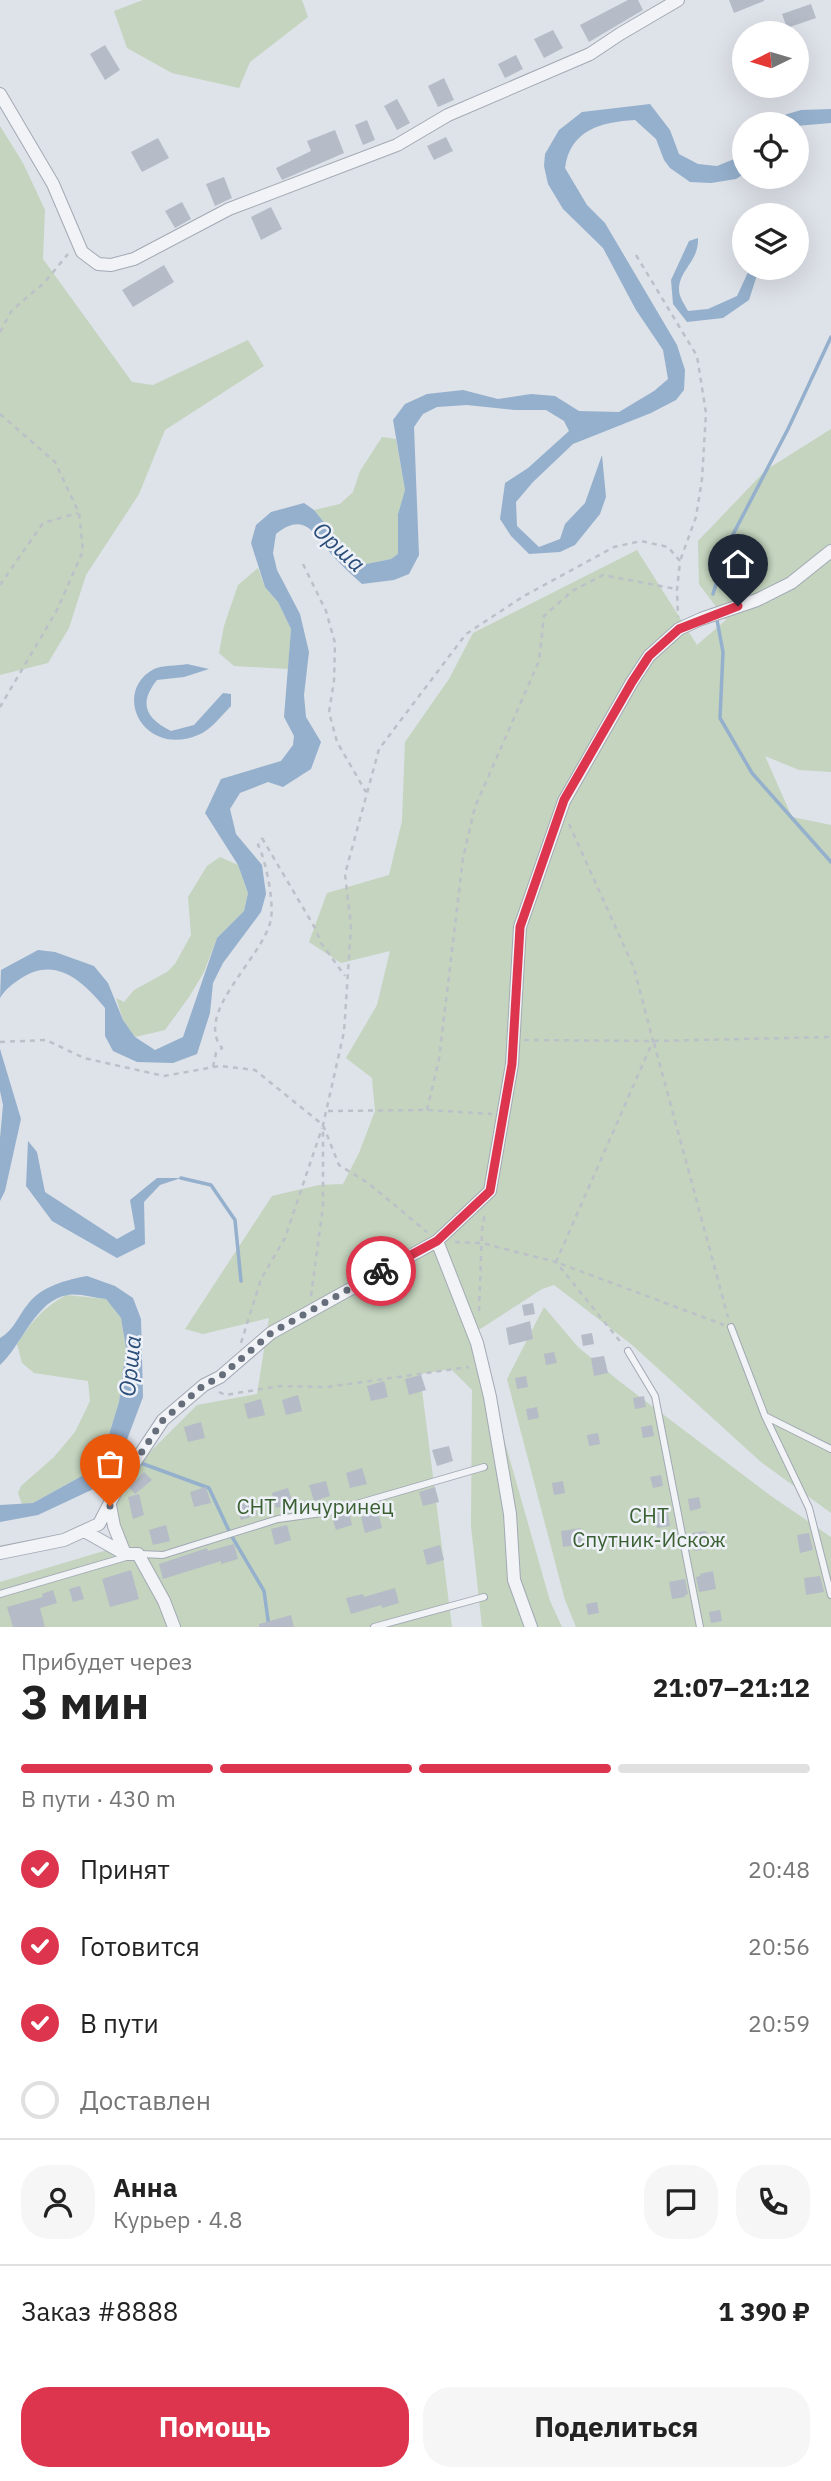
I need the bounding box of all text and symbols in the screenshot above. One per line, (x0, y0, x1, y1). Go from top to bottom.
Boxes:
north arrow (732, 21, 808, 98)
map controls (732, 21, 809, 280)
button: locate (732, 112, 809, 189)
button: layers (732, 203, 809, 280)
water label: Орша (307, 514, 372, 578)
pin (708, 534, 768, 606)
icon: home (719, 545, 757, 583)
courier (346, 1236, 416, 1306)
icon: bike (362, 1252, 400, 1290)
water label: Орша (111, 1334, 147, 1398)
pin (80, 1434, 140, 1506)
icon: bag (91, 1445, 129, 1483)
park label: СНТ Мичуринец (236, 1492, 394, 1520)
park label: СНТ Спутник-Искож (572, 1501, 726, 1553)
text: Прибудет через (21, 1646, 193, 1676)
text: 21:07–21:12 (653, 1670, 810, 1704)
text: 3 мин (21, 1672, 149, 1732)
text: В пути · 430 m (21, 1783, 176, 1813)
icon: check (21, 1850, 59, 1888)
text: Принят (80, 1852, 170, 1886)
text: 20:48 (748, 1854, 810, 1884)
icon: check (21, 1927, 59, 1965)
text: Готовится (80, 1929, 200, 1963)
text: 20:56 (748, 1931, 810, 1961)
icon: check (21, 2004, 59, 2042)
text: В пути (80, 2006, 159, 2040)
text: 20:59 (748, 2008, 810, 2038)
text: Доставлен (80, 2083, 211, 2117)
button: person (21, 2165, 95, 2239)
button: chat (644, 2165, 718, 2239)
button: phone (736, 2165, 810, 2239)
text: Анна (113, 2170, 177, 2204)
text: Курьер · 4.8 (113, 2204, 243, 2234)
text: Заказ #8888 (21, 2294, 178, 2328)
text: 1 390 ₽ (718, 2294, 810, 2328)
button: Помощь (21, 2387, 409, 2467)
button: Поделиться (423, 2387, 810, 2467)

